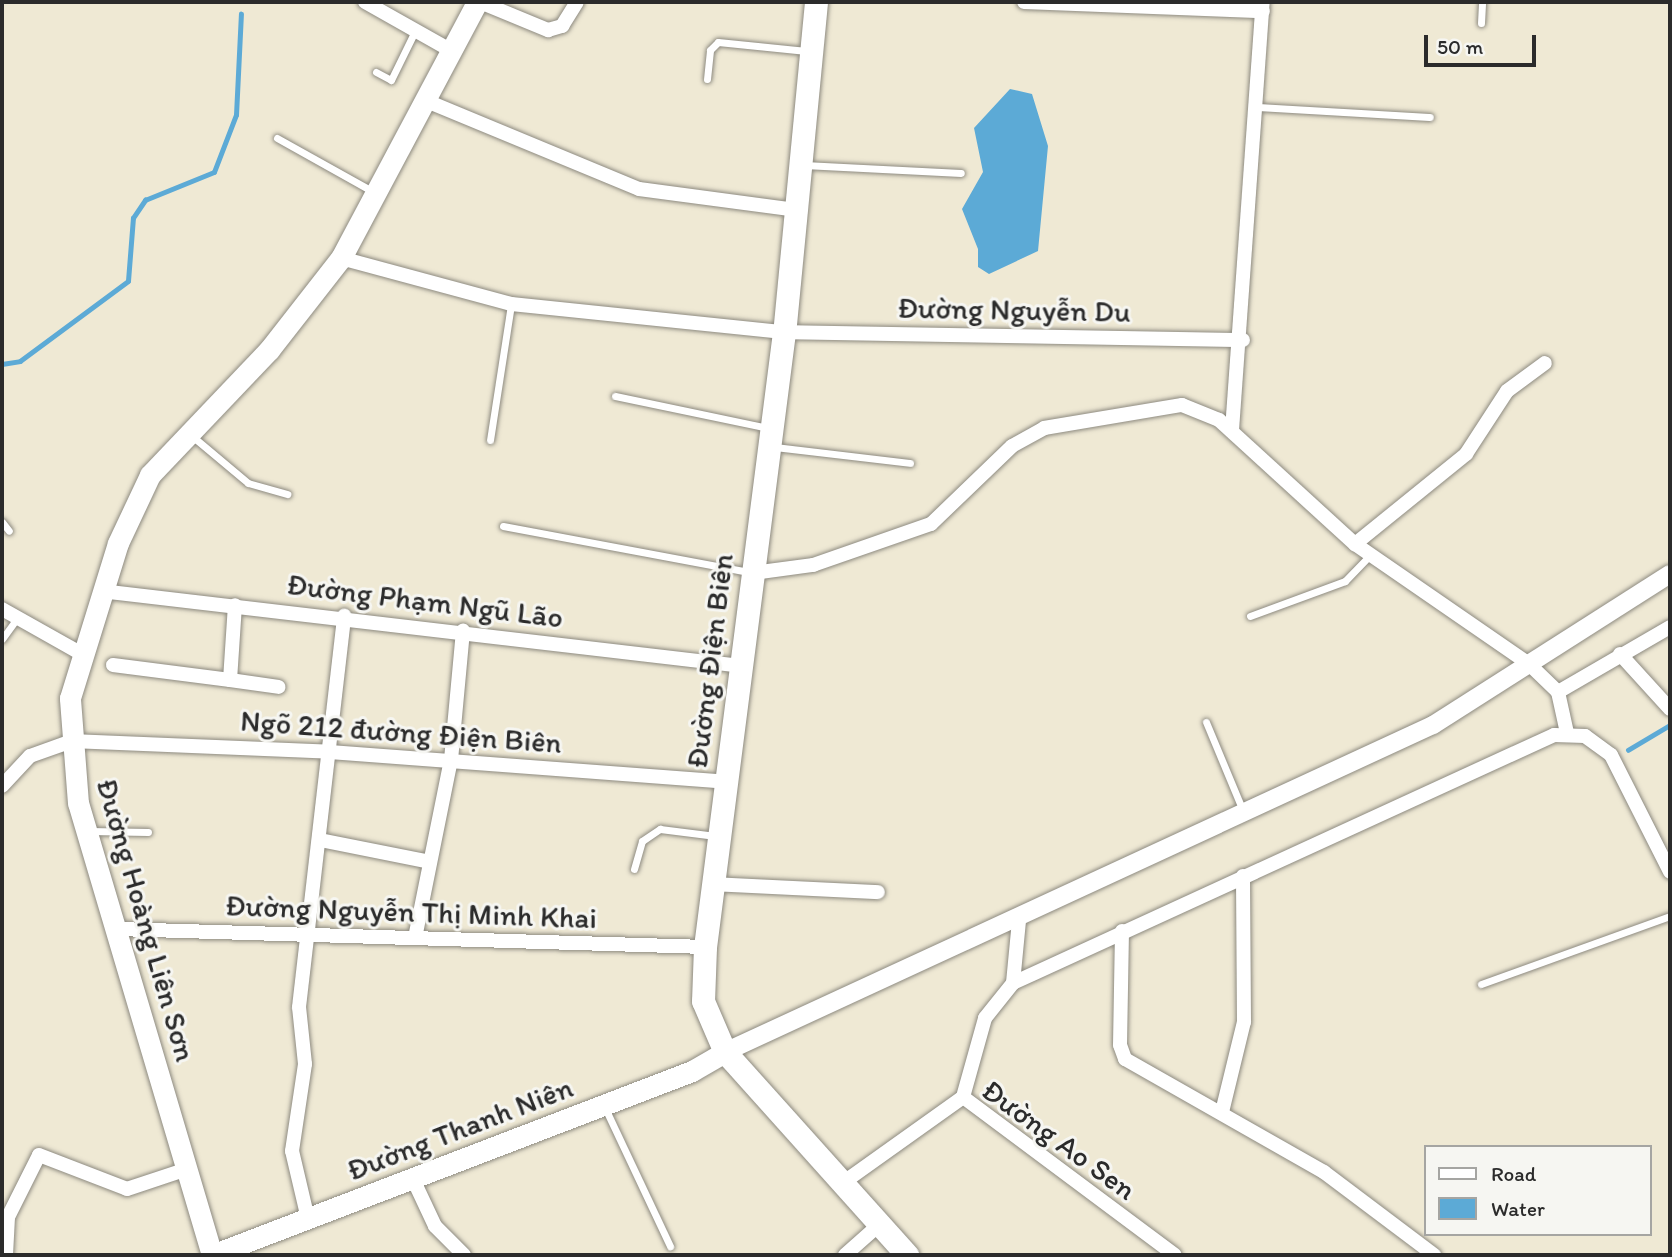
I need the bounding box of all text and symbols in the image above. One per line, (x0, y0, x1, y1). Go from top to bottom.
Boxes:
scale bar (1427, 21, 1539, 65)
text: 50 m (1437, 34, 1483, 59)
street label: Đường Nguyễn Du (897, 290, 1131, 330)
street label: Đường Điện Biên (679, 551, 741, 771)
street label: Đường Phạm Ngũ Lão (285, 566, 565, 636)
street label: Ngõ 212 đường Điện Biên (239, 703, 563, 761)
street label: Đường Hoàng Liên Sơn (88, 774, 204, 1066)
street label: Đường Nguyễn Thị Minh Khai (224, 888, 598, 936)
street label: Đường Thanh Niên (342, 1069, 578, 1189)
street label: Đường Ao Sen (975, 1072, 1143, 1208)
legend (1424, 1145, 1651, 1236)
text: Road (1491, 1161, 1536, 1186)
text: Water (1491, 1196, 1545, 1221)

